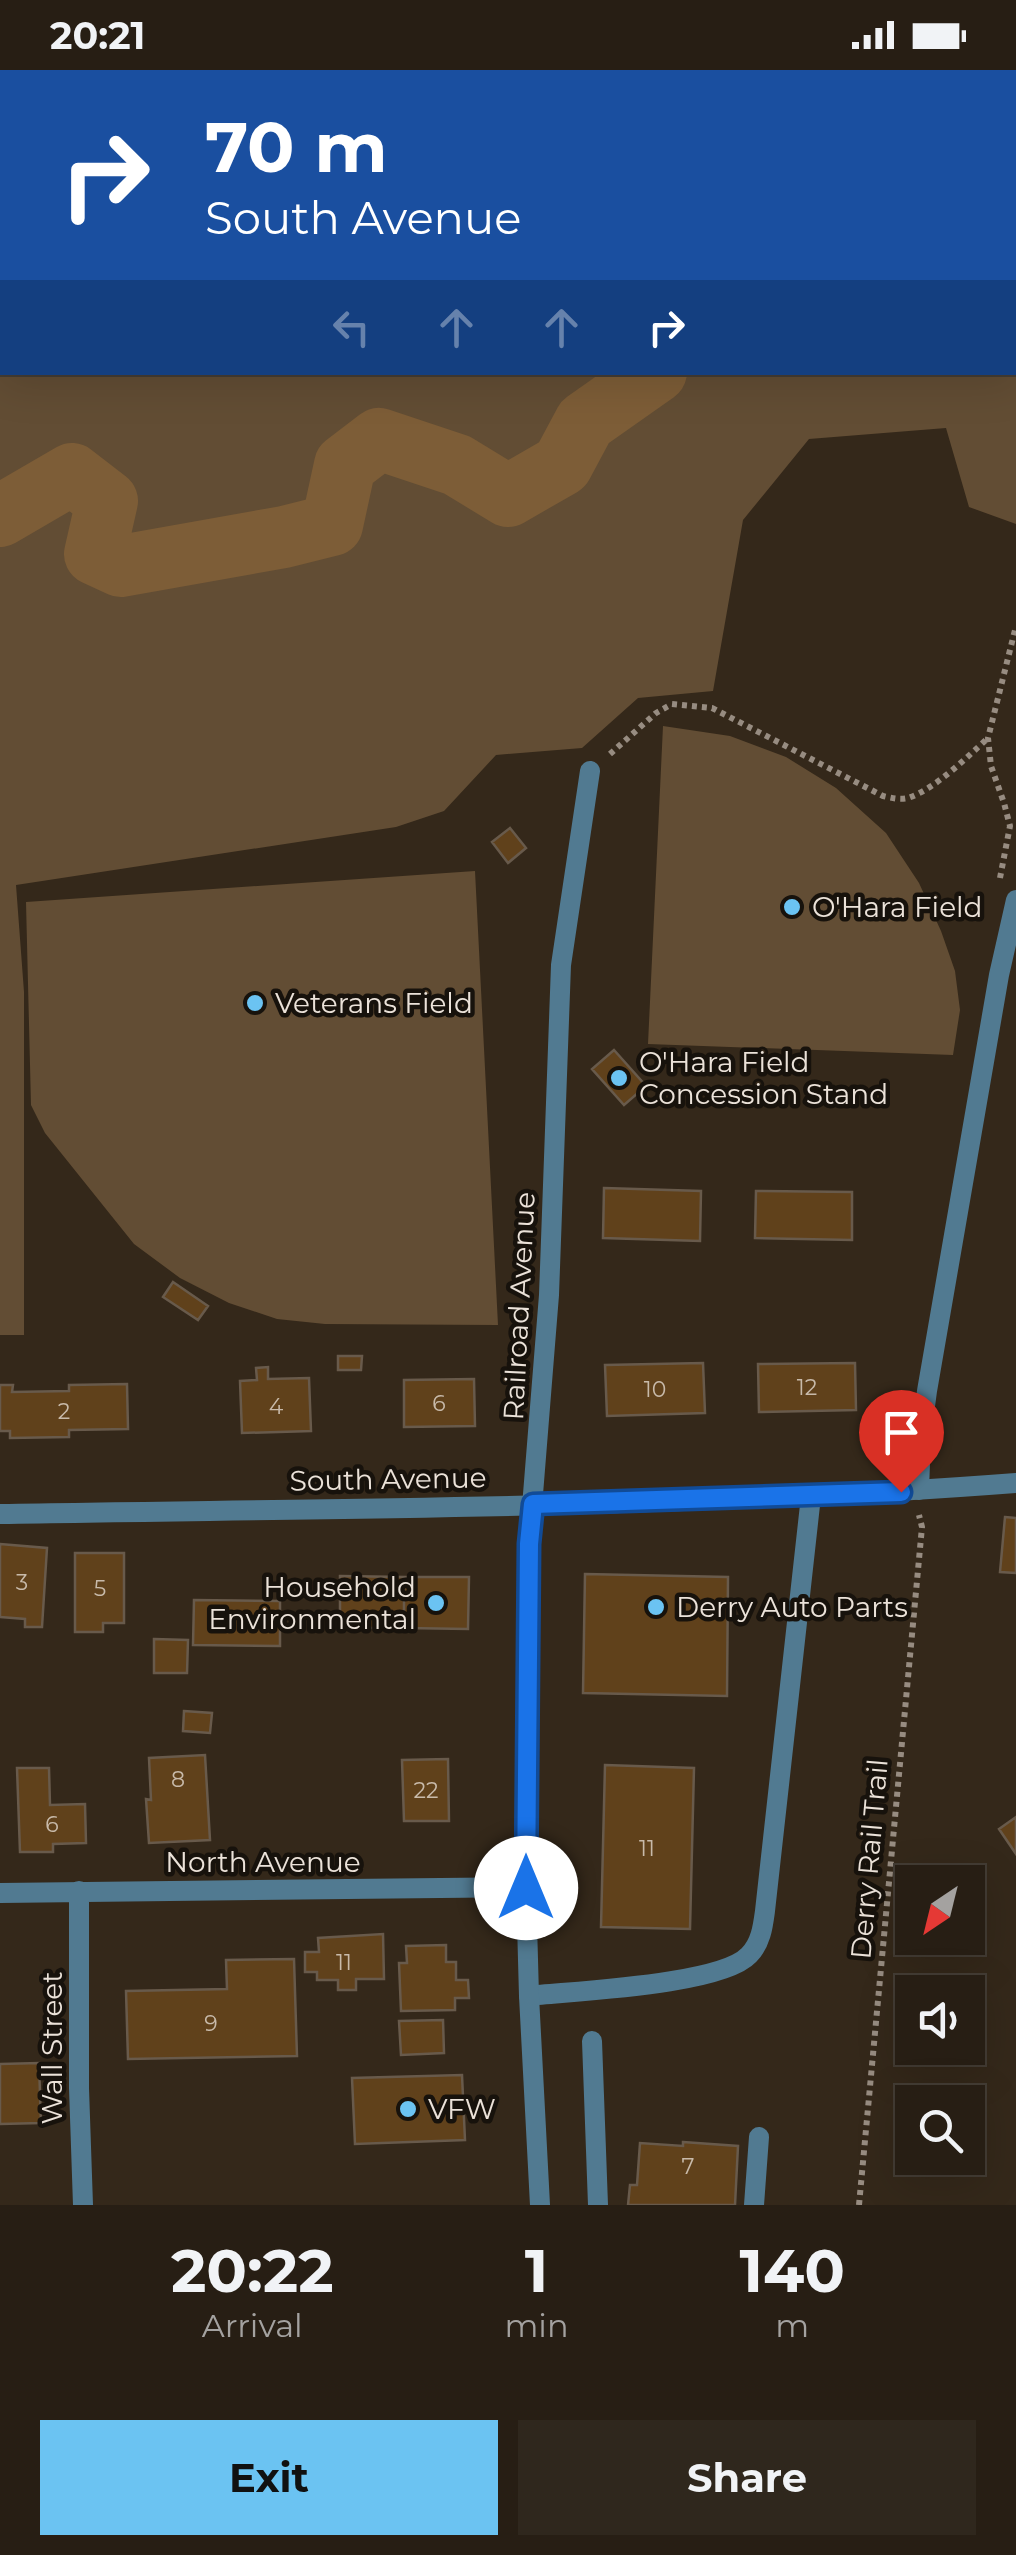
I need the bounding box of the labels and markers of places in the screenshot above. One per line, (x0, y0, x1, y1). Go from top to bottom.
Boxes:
place label: O'Hara Field (812, 890, 983, 924)
marker: O'Hara Field (781, 896, 803, 918)
place label: Veterans Field (275, 986, 473, 1020)
marker: Veterans Field (244, 992, 266, 1014)
place label: O'Hara Field Concession Stand (639, 1045, 888, 1111)
marker: O'Hara Field Concession Stand (608, 1067, 630, 1089)
pin (859, 1390, 944, 1493)
place label: Household Environmental (208, 1570, 416, 1636)
place label: Derry Auto Parts (676, 1590, 908, 1624)
marker: Household Environmental (425, 1592, 447, 1614)
marker: Derry Auto Parts (645, 1596, 667, 1618)
place label: VFW (428, 2092, 496, 2126)
marker: VFW (397, 2098, 419, 2120)

